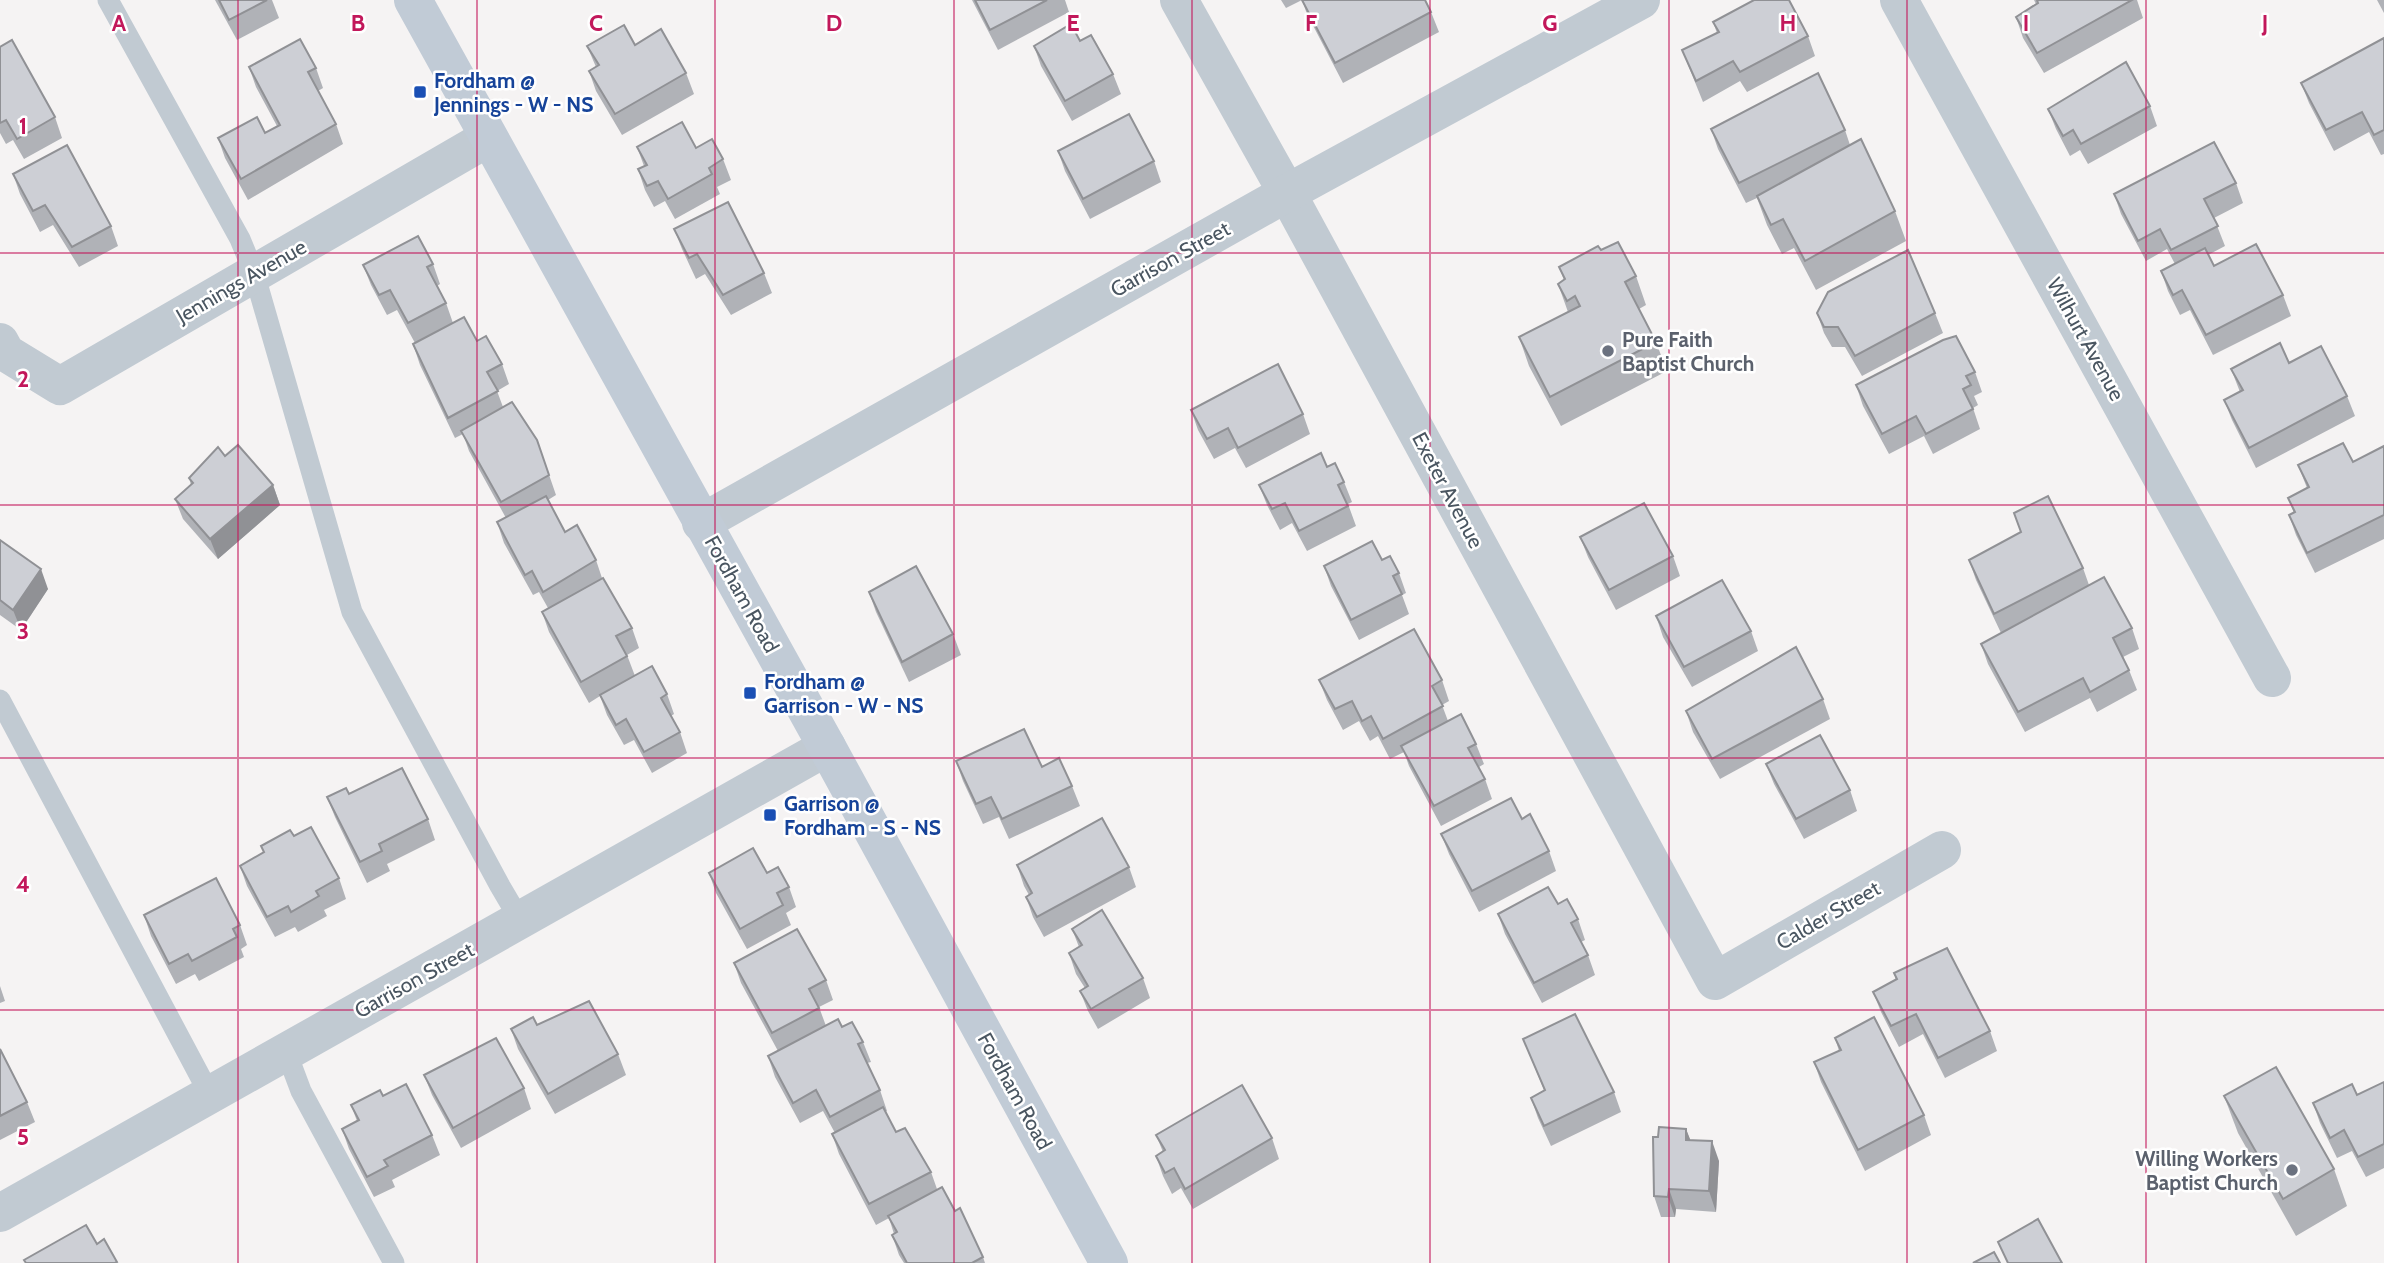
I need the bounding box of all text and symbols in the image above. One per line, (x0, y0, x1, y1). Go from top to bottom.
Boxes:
text: A (112, 9, 127, 37)
text: B (351, 9, 365, 37)
text: C (589, 9, 603, 37)
text: D (826, 9, 842, 37)
text: E (1066, 9, 1080, 37)
text: F (1305, 9, 1317, 37)
text: G (1542, 9, 1558, 37)
text: H (1780, 9, 1796, 37)
text: I (2023, 9, 2029, 37)
text: J (2261, 9, 2268, 37)
place label: Fordham @ Jennings - W - NS (433, 68, 593, 117)
marker: Fordham @ Jennings - W - NS (412, 84, 428, 100)
text: 1 (19, 112, 27, 140)
street label: Garrison Street (1106, 216, 1234, 302)
street label: Jennings Avenue (171, 234, 311, 329)
street label: Wilhurt Avenue (2042, 273, 2130, 405)
place label: Pure Faith Baptist Church (1622, 327, 1754, 376)
marker: Pure Faith Baptist Church (1600, 343, 1616, 359)
text: 2 (17, 365, 29, 393)
street label: Exeter Avenue (1407, 428, 1489, 552)
street label: Fordham Road (700, 531, 784, 657)
text: 3 (17, 617, 29, 645)
place label: Fordham @ Garrison - W - NS (764, 669, 923, 718)
marker: Fordham @ Garrison - W - NS (742, 685, 758, 701)
place label: Garrison @ Fordham - S - NS (784, 791, 941, 840)
marker: Garrison @ Fordham - S - NS (762, 807, 778, 823)
text: 4 (16, 870, 30, 898)
street label: Calder Street (1772, 875, 1884, 955)
street label: Garrison Street (350, 937, 478, 1023)
street label: Fordham Road (973, 1028, 1057, 1154)
text: 5 (17, 1123, 29, 1151)
place label: Willing Workers Baptist Church (2135, 1146, 2278, 1195)
marker: Willing Workers Baptist Church (2284, 1162, 2300, 1178)

